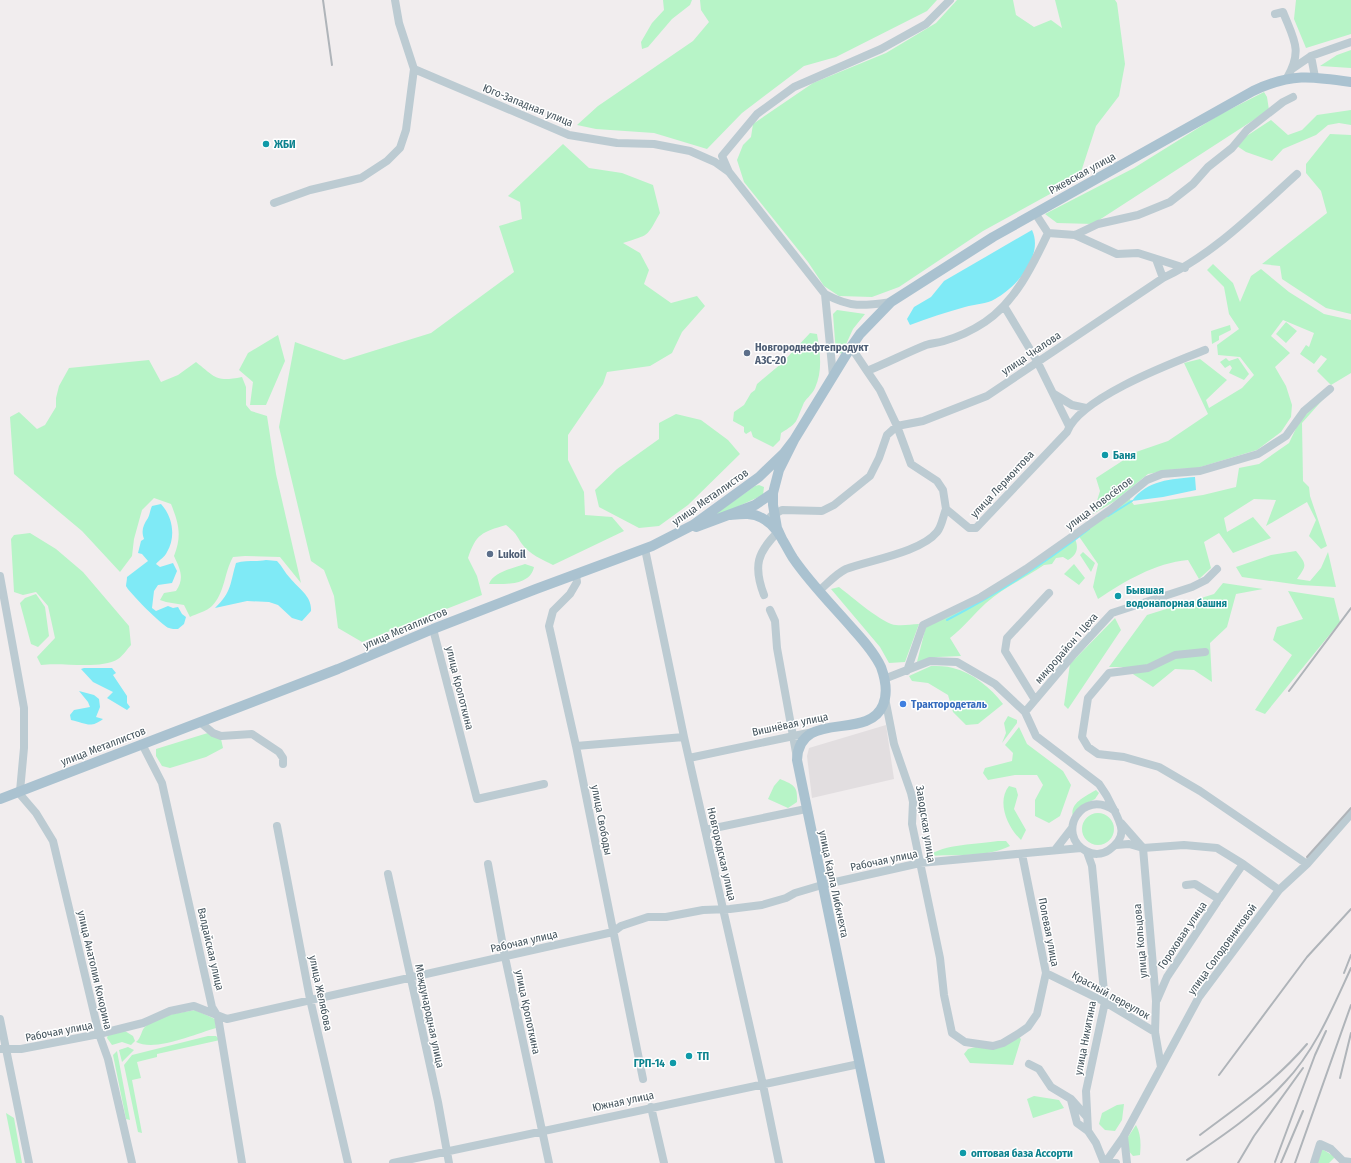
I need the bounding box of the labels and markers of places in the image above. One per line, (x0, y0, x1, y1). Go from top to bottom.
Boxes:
place label: ЖБИ (273, 138, 296, 151)
marker: ЖБИ (261, 139, 271, 149)
place label: Новгороднефтепродукт АЗС-20 (754, 341, 869, 367)
marker: Новгороднефтепродукт АЗС-20 (742, 348, 752, 358)
place label: Баня (1113, 449, 1136, 462)
marker: Баня (1100, 450, 1110, 460)
place label: Lukoil (498, 548, 527, 561)
marker: Lukoil (485, 549, 495, 559)
place label: Бывшая водонапорная башня (1126, 584, 1227, 610)
marker: Бывшая водонапорная башня (1113, 591, 1123, 601)
place label: Трактородеталь (911, 698, 988, 711)
marker: Трактородеталь (898, 699, 908, 709)
place label: ТП (697, 1050, 709, 1063)
marker: ТП (684, 1051, 694, 1061)
place label: ГРП-14 (634, 1057, 665, 1070)
marker: ГРП-14 (668, 1058, 678, 1068)
place label: оптовая база Ассорти (971, 1147, 1073, 1160)
marker: оптовая база Ассорти (958, 1148, 968, 1158)

